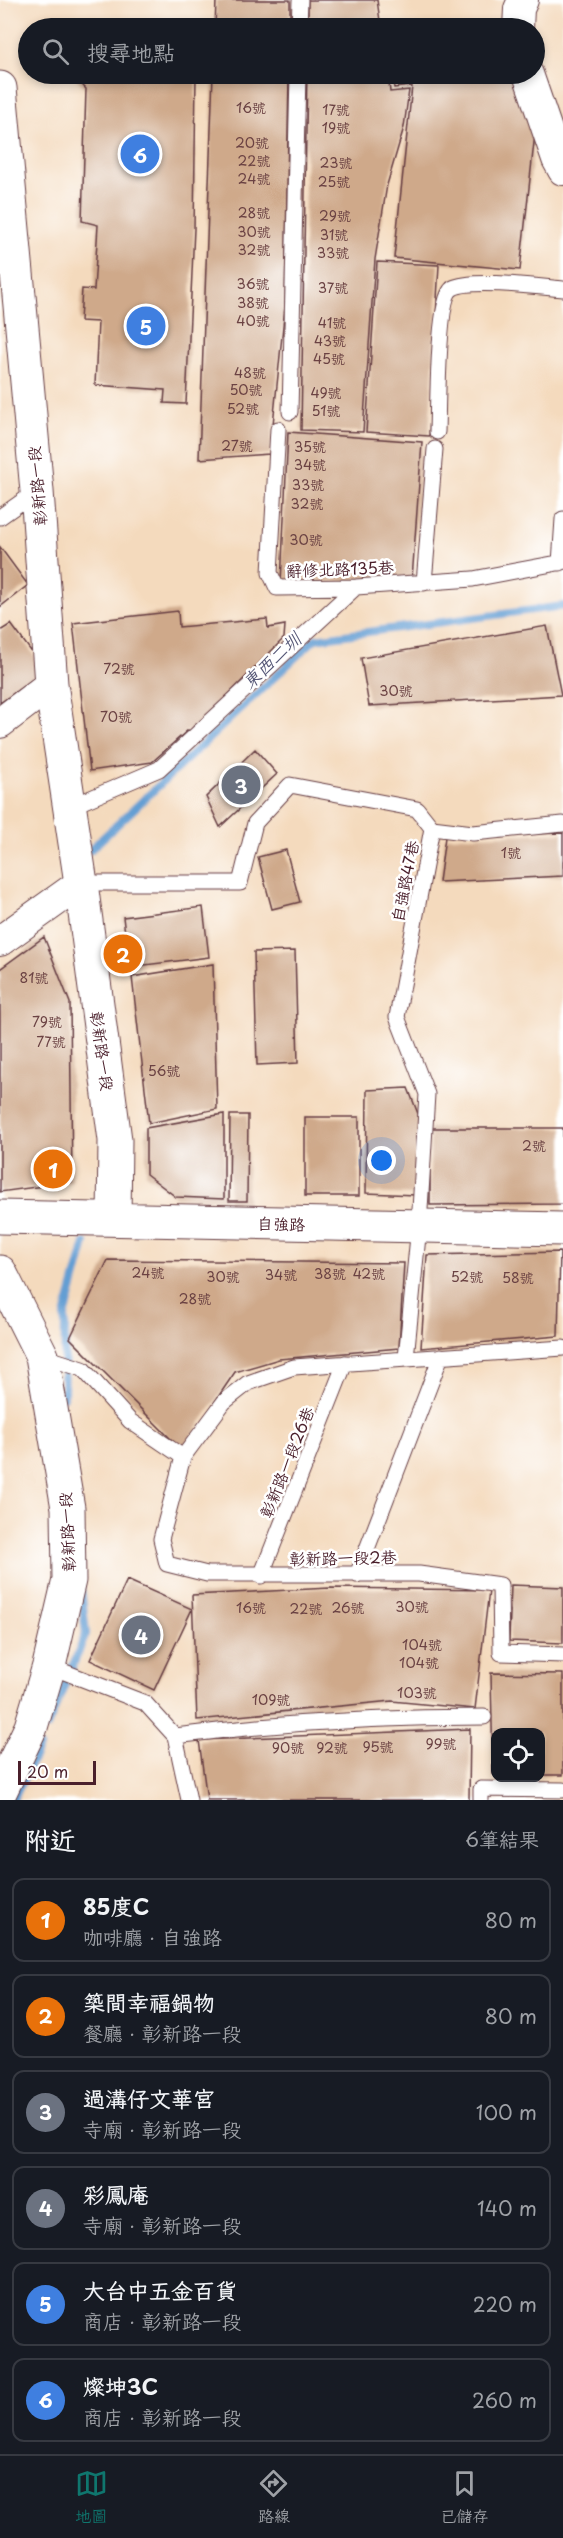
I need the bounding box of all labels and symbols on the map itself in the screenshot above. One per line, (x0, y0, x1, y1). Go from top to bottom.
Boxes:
house number: 16號 (236, 97, 266, 118)
house number: 17號 (322, 99, 350, 120)
house number: 19號 (322, 117, 350, 138)
pin: 6 (120, 132, 160, 176)
house number: 20號 (235, 132, 269, 153)
house number: 22號 (238, 150, 270, 171)
house number: 23號 (320, 152, 352, 173)
house number: 24號 (238, 168, 270, 189)
house number: 25號 (318, 171, 350, 192)
house number: 28號 (238, 202, 270, 223)
house number: 29號 (319, 205, 351, 226)
house number: 30號 (237, 221, 271, 242)
house number: 31號 (320, 224, 348, 245)
house number: 32號 (238, 239, 270, 260)
house number: 33號 (317, 242, 349, 263)
house number: 36號 (236, 273, 270, 294)
house number: 37號 (318, 277, 348, 298)
house number: 38號 (237, 292, 269, 313)
pin: 5 (126, 304, 166, 348)
house number: 40號 (236, 310, 270, 331)
house number: 41號 (318, 312, 346, 333)
house number: 43號 (314, 330, 346, 351)
house number: 45號 (313, 348, 345, 369)
house number: 48號 (234, 362, 266, 383)
house number: 50號 (229, 379, 263, 400)
house number: 49號 (310, 382, 342, 403)
house number: 52號 (227, 398, 259, 419)
house number: 51號 (312, 400, 340, 421)
house number: 27號 (221, 435, 253, 456)
house number: 35號 (294, 436, 326, 457)
street label: 彰新路一段 (21, 445, 51, 527)
house number: 34號 (294, 454, 326, 475)
house number: 33號 (292, 474, 324, 495)
house number: 32號 (291, 493, 323, 514)
house number: 30號 (289, 529, 323, 550)
street label: 辭修北路135巷 (286, 554, 394, 582)
water label: 東西二圳 (235, 624, 308, 694)
house number: 72號 (103, 658, 135, 679)
house number: 30號 (379, 680, 413, 701)
house number: 70號 (100, 706, 132, 727)
pin: 3 (222, 762, 260, 808)
street label: 自強路47巷 (384, 838, 424, 924)
house number: 1號 (501, 842, 521, 863)
pin: 2 (104, 932, 142, 976)
house number: 81號 (20, 967, 48, 988)
street label: 彰新路一段 (86, 1010, 120, 1092)
house number: 79號 (32, 1011, 62, 1032)
house number: 77號 (36, 1031, 66, 1052)
house number: 56號 (148, 1060, 180, 1081)
house number: 2號 (522, 1135, 546, 1156)
pin: 1 (34, 1146, 72, 1192)
your location (367, 1146, 396, 1175)
street label: 自強路 (257, 1211, 305, 1235)
house number: 24號 (132, 1262, 164, 1283)
house number: 38號 (314, 1263, 346, 1284)
house number: 42號 (353, 1263, 385, 1284)
house number: 34號 (265, 1264, 297, 1285)
house number: 30號 (206, 1266, 240, 1287)
house number: 52號 (451, 1266, 483, 1287)
house number: 58號 (502, 1267, 534, 1288)
house number: 28號 (179, 1288, 211, 1309)
street label: 彰新路一段26巷 (253, 1403, 319, 1521)
street label: 彰新路一段 (52, 1491, 80, 1573)
street label: 彰新路一段2巷 (289, 1544, 397, 1570)
house number: 30號 (395, 1596, 429, 1617)
house number: 16號 (236, 1597, 266, 1618)
house number: 26號 (331, 1597, 365, 1618)
house number: 22號 (290, 1598, 322, 1619)
pin: 4 (122, 1612, 160, 1658)
house number: 104號 (402, 1634, 442, 1655)
house number: 104號 (399, 1652, 439, 1673)
house number: 103號 (397, 1682, 437, 1703)
house number: 109號 (252, 1689, 290, 1710)
house number: 99號 (425, 1733, 457, 1754)
house number: 95號 (362, 1736, 394, 1757)
house number: 90號 (272, 1737, 304, 1758)
house number: 92號 (316, 1737, 348, 1758)
scale bar (18, 1758, 96, 1786)

